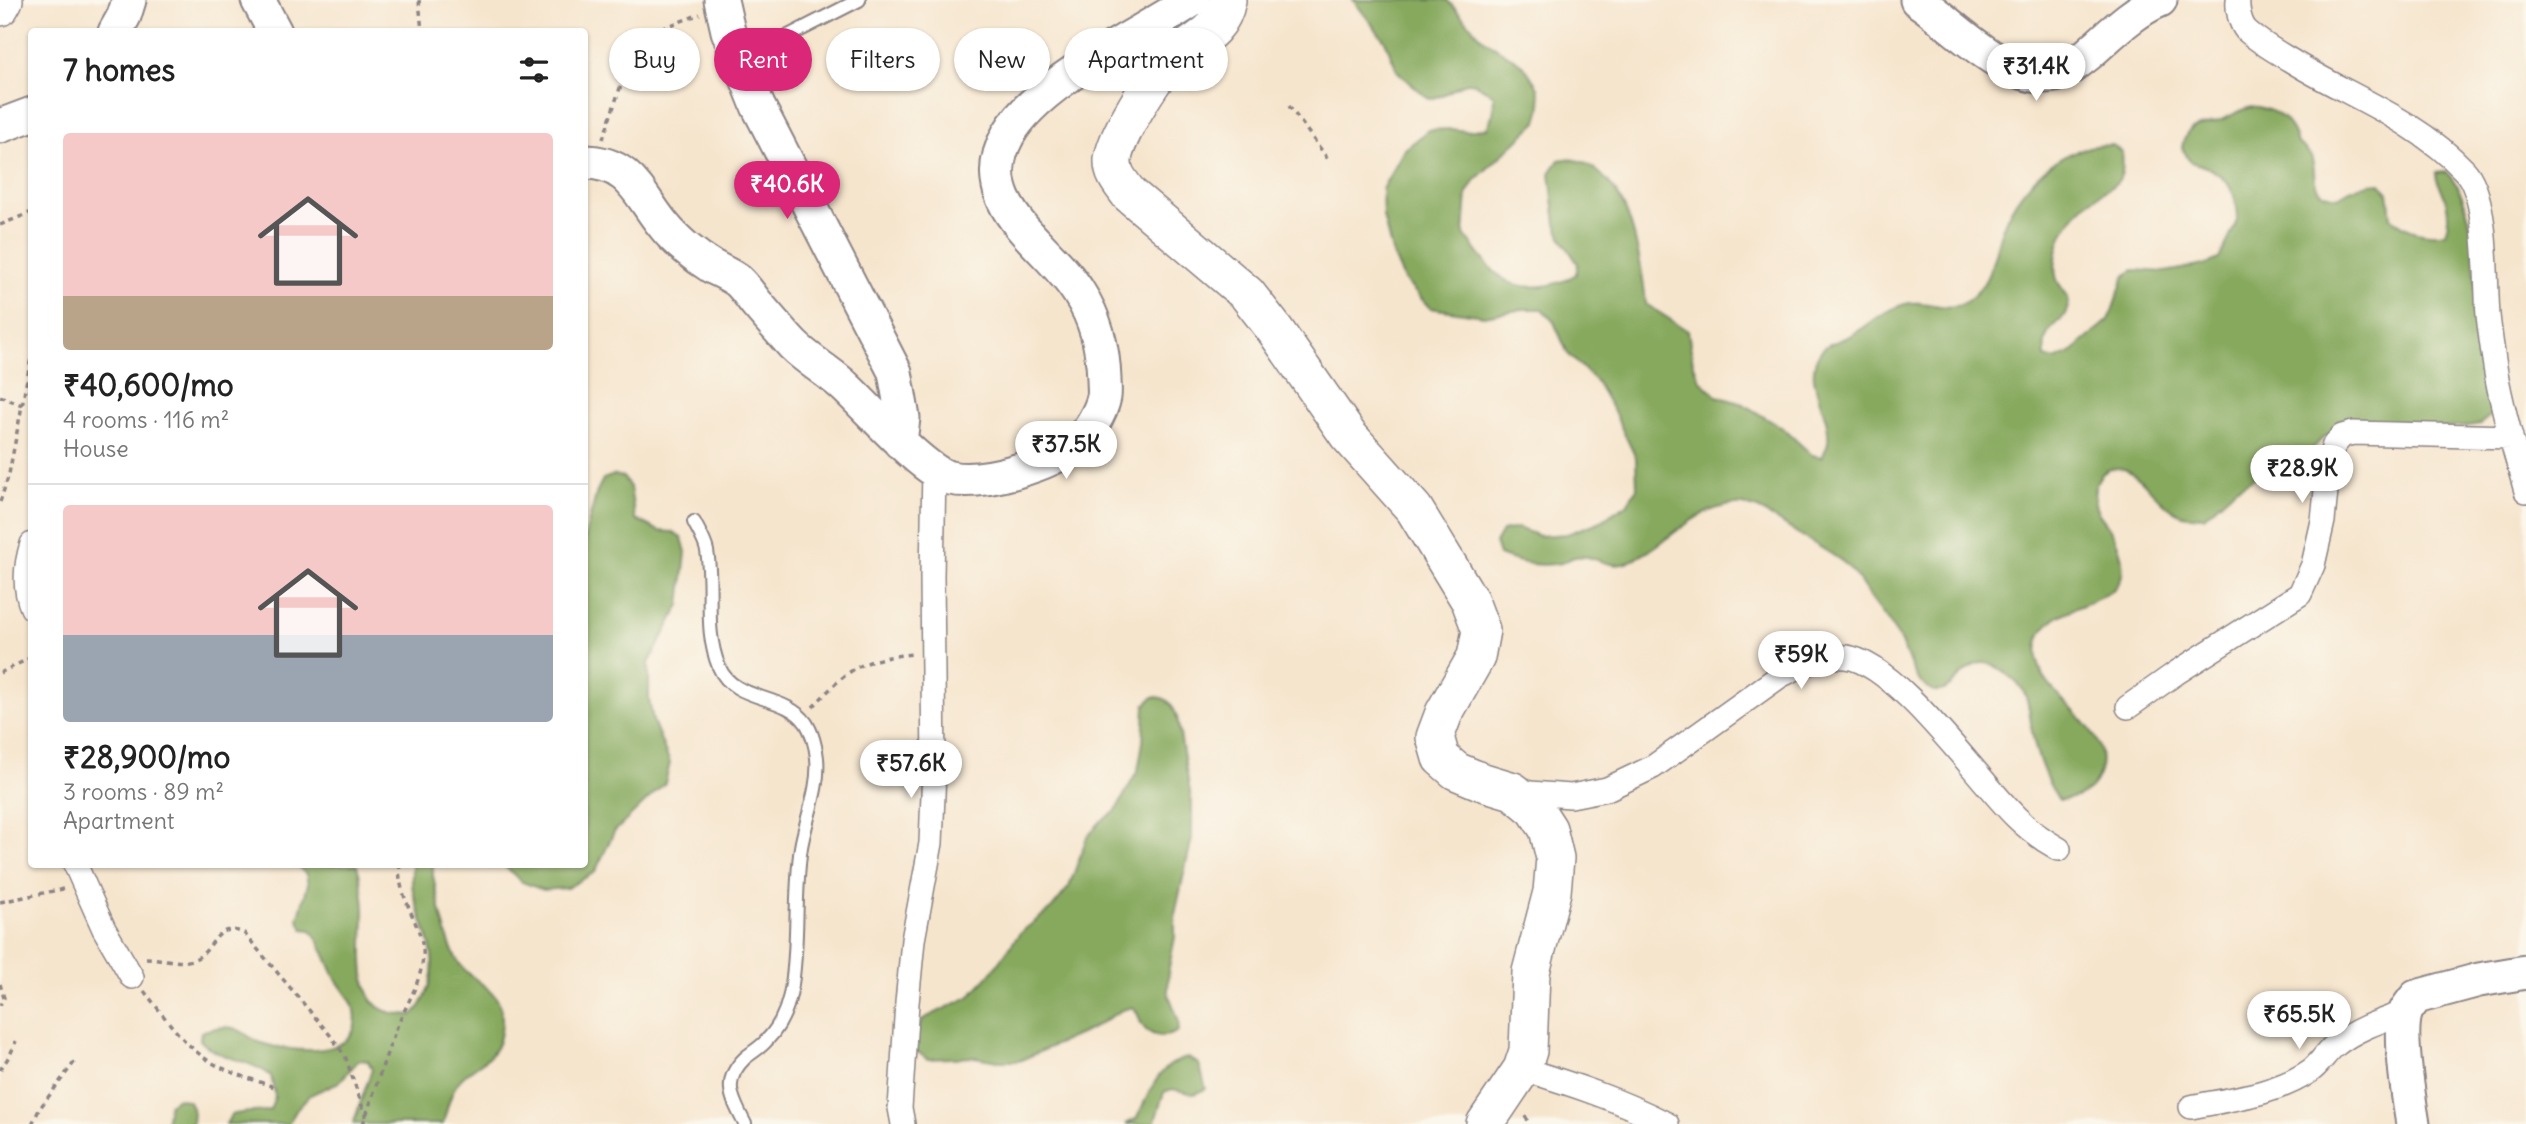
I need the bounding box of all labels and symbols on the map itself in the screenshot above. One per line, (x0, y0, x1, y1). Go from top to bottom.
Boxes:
pin: ₹31.4K (1979, 43, 2093, 103)
pin: ₹40.6K (730, 162, 844, 221)
pin: ₹37.5K (1009, 421, 1123, 481)
pin: ₹28.9K (2245, 446, 2359, 505)
pin: ₹59K (1760, 632, 1842, 691)
pin: ₹57.6K (854, 740, 968, 800)
pin: ₹65.5K (2242, 992, 2356, 1051)

